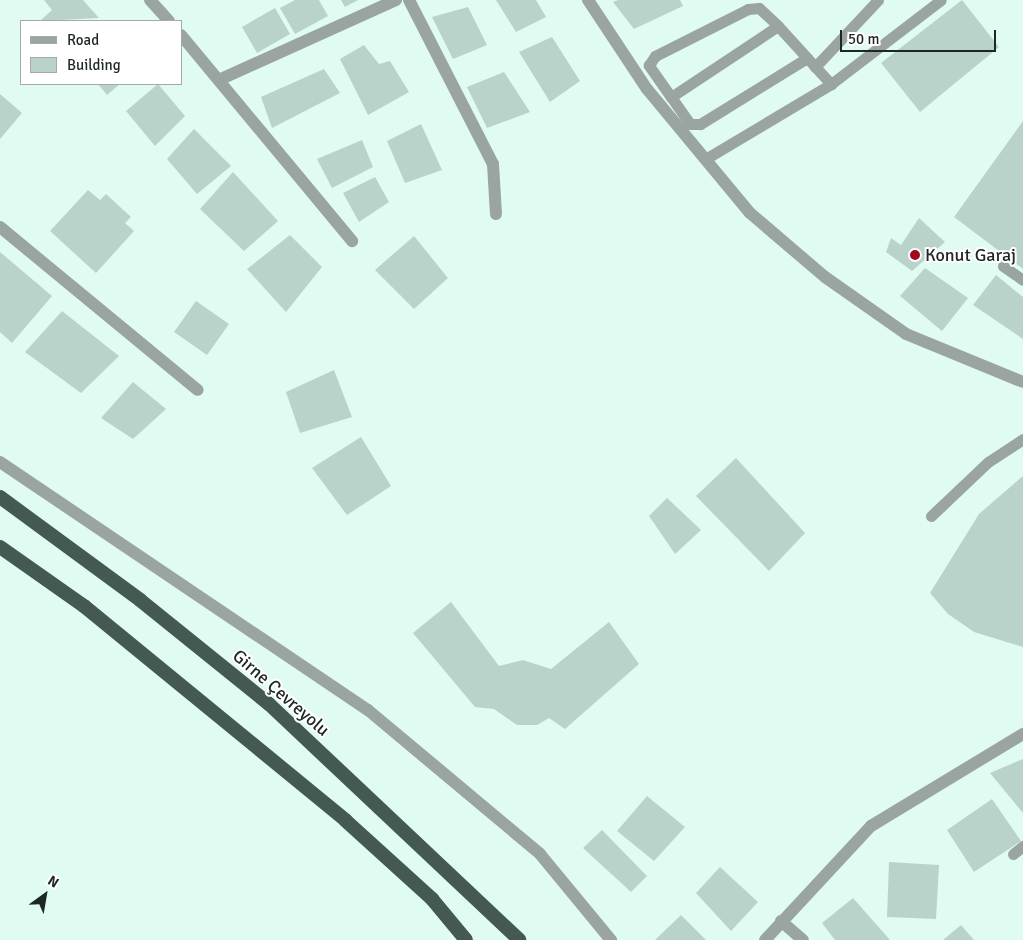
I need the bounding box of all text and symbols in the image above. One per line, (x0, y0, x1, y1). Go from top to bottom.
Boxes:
legend (20, 20, 182, 85)
scale bar (843, 20, 999, 52)
text: 50 m (848, 30, 879, 48)
text: Road (67, 31, 99, 49)
text: Building (67, 56, 121, 74)
place label: Konut Garaj (925, 244, 1016, 266)
marker: Konut Garaj (909, 249, 921, 261)
street label: Girne Çevreyolu (228, 645, 334, 741)
north arrow (20, 870, 70, 920)
text: N (45, 872, 62, 892)

